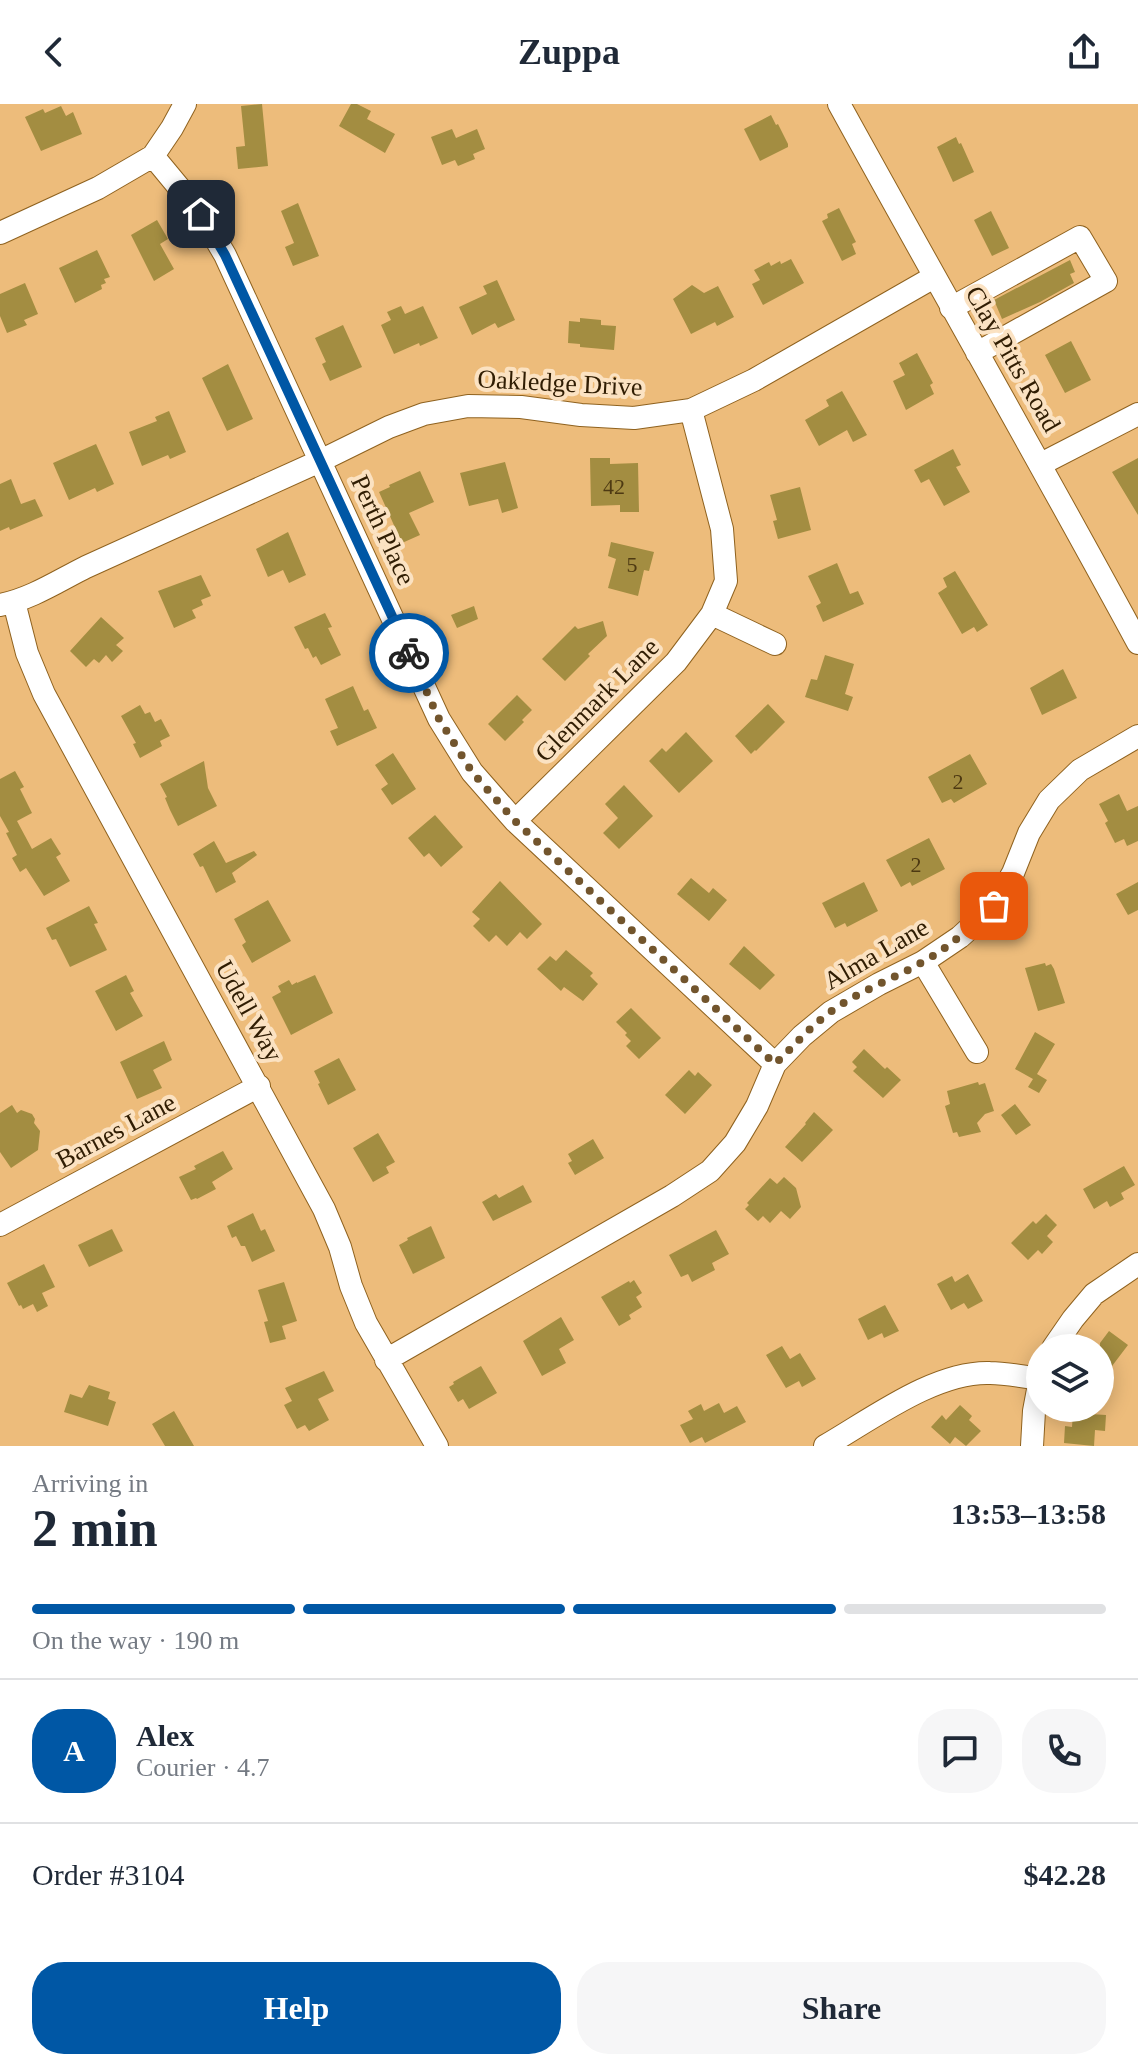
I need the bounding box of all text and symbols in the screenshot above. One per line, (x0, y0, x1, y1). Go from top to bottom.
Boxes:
icon: back (32, 30, 76, 74)
icon: share (1062, 30, 1106, 74)
text: Zuppa (518, 32, 620, 72)
pin (167, 180, 235, 248)
icon: home (179, 192, 223, 236)
street label: Clay Pitts Road (960, 281, 1066, 437)
street label: Oakledge Drive (477, 364, 643, 402)
street label: Perth Place (345, 471, 421, 589)
house number: 42 (603, 474, 625, 499)
house number: 5 (627, 552, 638, 577)
courier (369, 613, 449, 693)
icon: bike (387, 631, 431, 675)
street label: Glenmark Lane (529, 632, 665, 768)
house number: 2 (953, 769, 964, 794)
house number: 2 (911, 852, 922, 877)
pin (960, 872, 1028, 940)
icon: bag (972, 884, 1016, 928)
street label: Alma Lane (818, 912, 934, 996)
street label: Udell Way (209, 956, 289, 1066)
street label: Barnes Lane (52, 1088, 180, 1174)
map controls (1026, 1334, 1114, 1422)
button: layers (1026, 1334, 1114, 1422)
text: Arriving in (32, 1469, 148, 1498)
text: 13:53–13:58 (951, 1497, 1106, 1530)
text: 2 min (32, 1500, 158, 1557)
text: On the way · 190 m (32, 1626, 239, 1655)
button: chat (918, 1709, 1002, 1793)
button: phone (1022, 1709, 1106, 1793)
text: Alex (136, 1719, 194, 1752)
text: A (63, 1734, 85, 1767)
text: Courier · 4.7 (136, 1753, 270, 1782)
text: Order #3104 (32, 1858, 184, 1891)
text: $42.28 (1024, 1858, 1106, 1891)
button: Help (32, 1962, 561, 2054)
button: Share (577, 1962, 1106, 2054)

